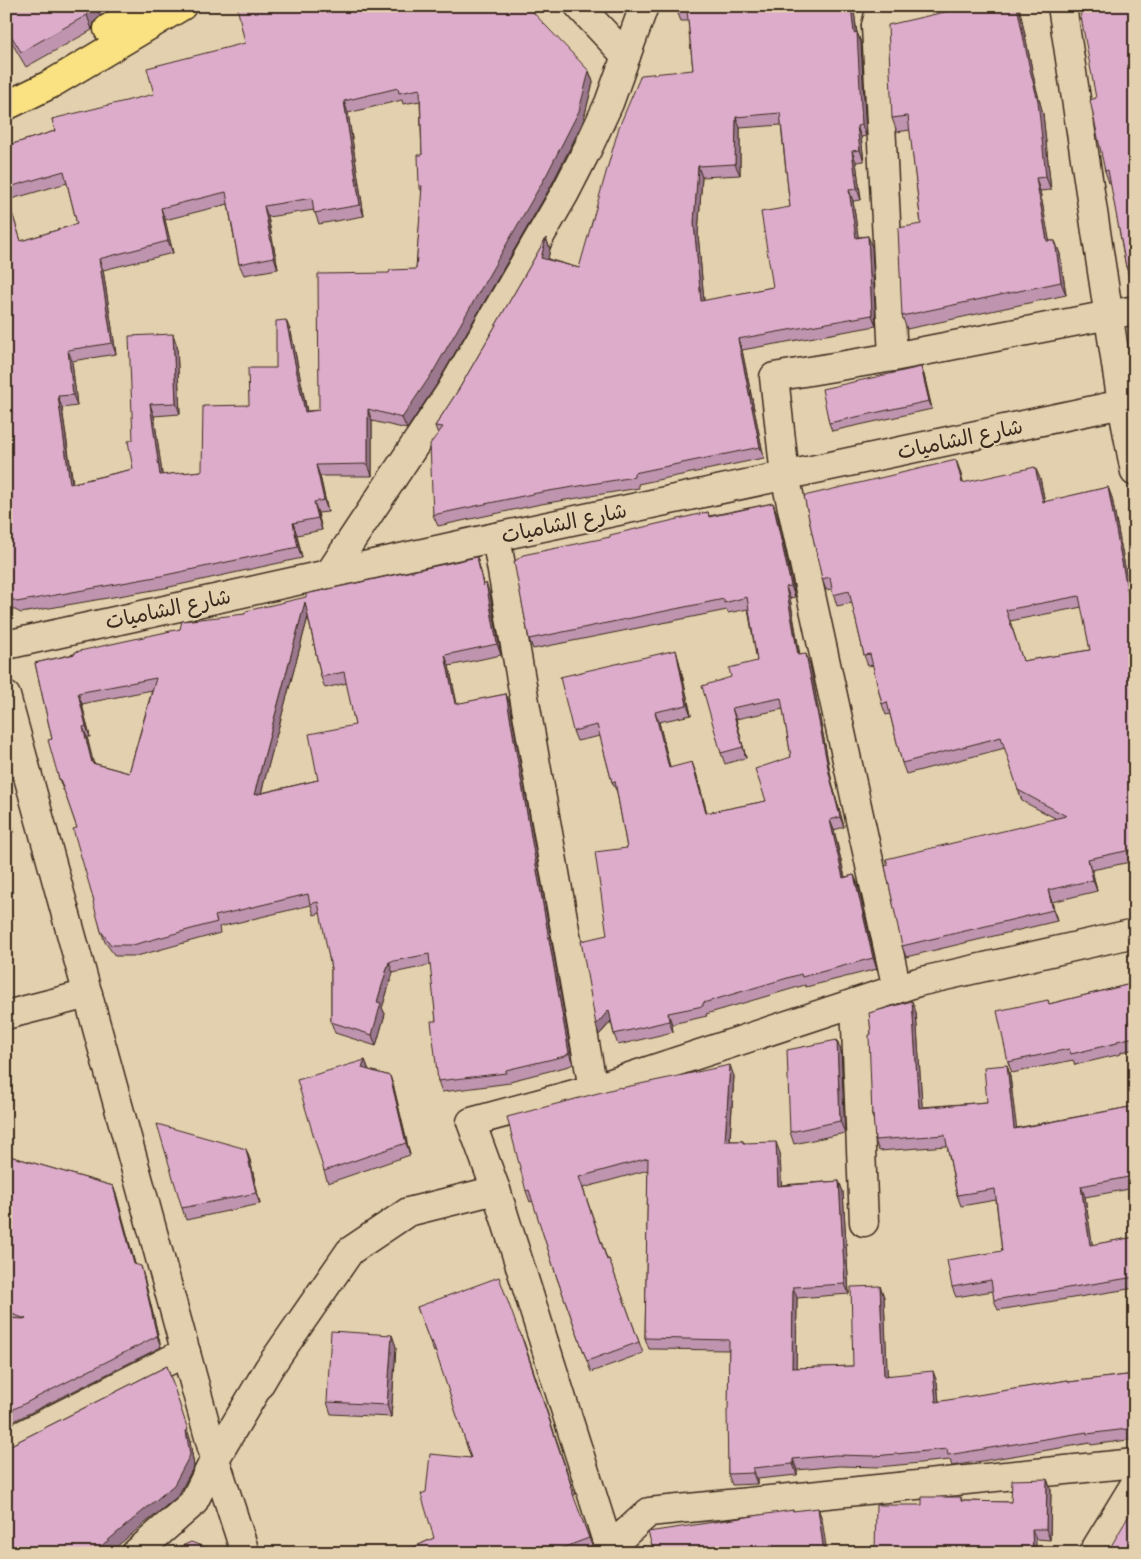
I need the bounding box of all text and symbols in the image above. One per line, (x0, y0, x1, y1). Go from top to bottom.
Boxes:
street label: شارع الشاميات (895, 413, 1026, 469)
street label: شارع الشاميات (499, 497, 630, 553)
street label: شارع الشاميات (103, 583, 234, 639)

